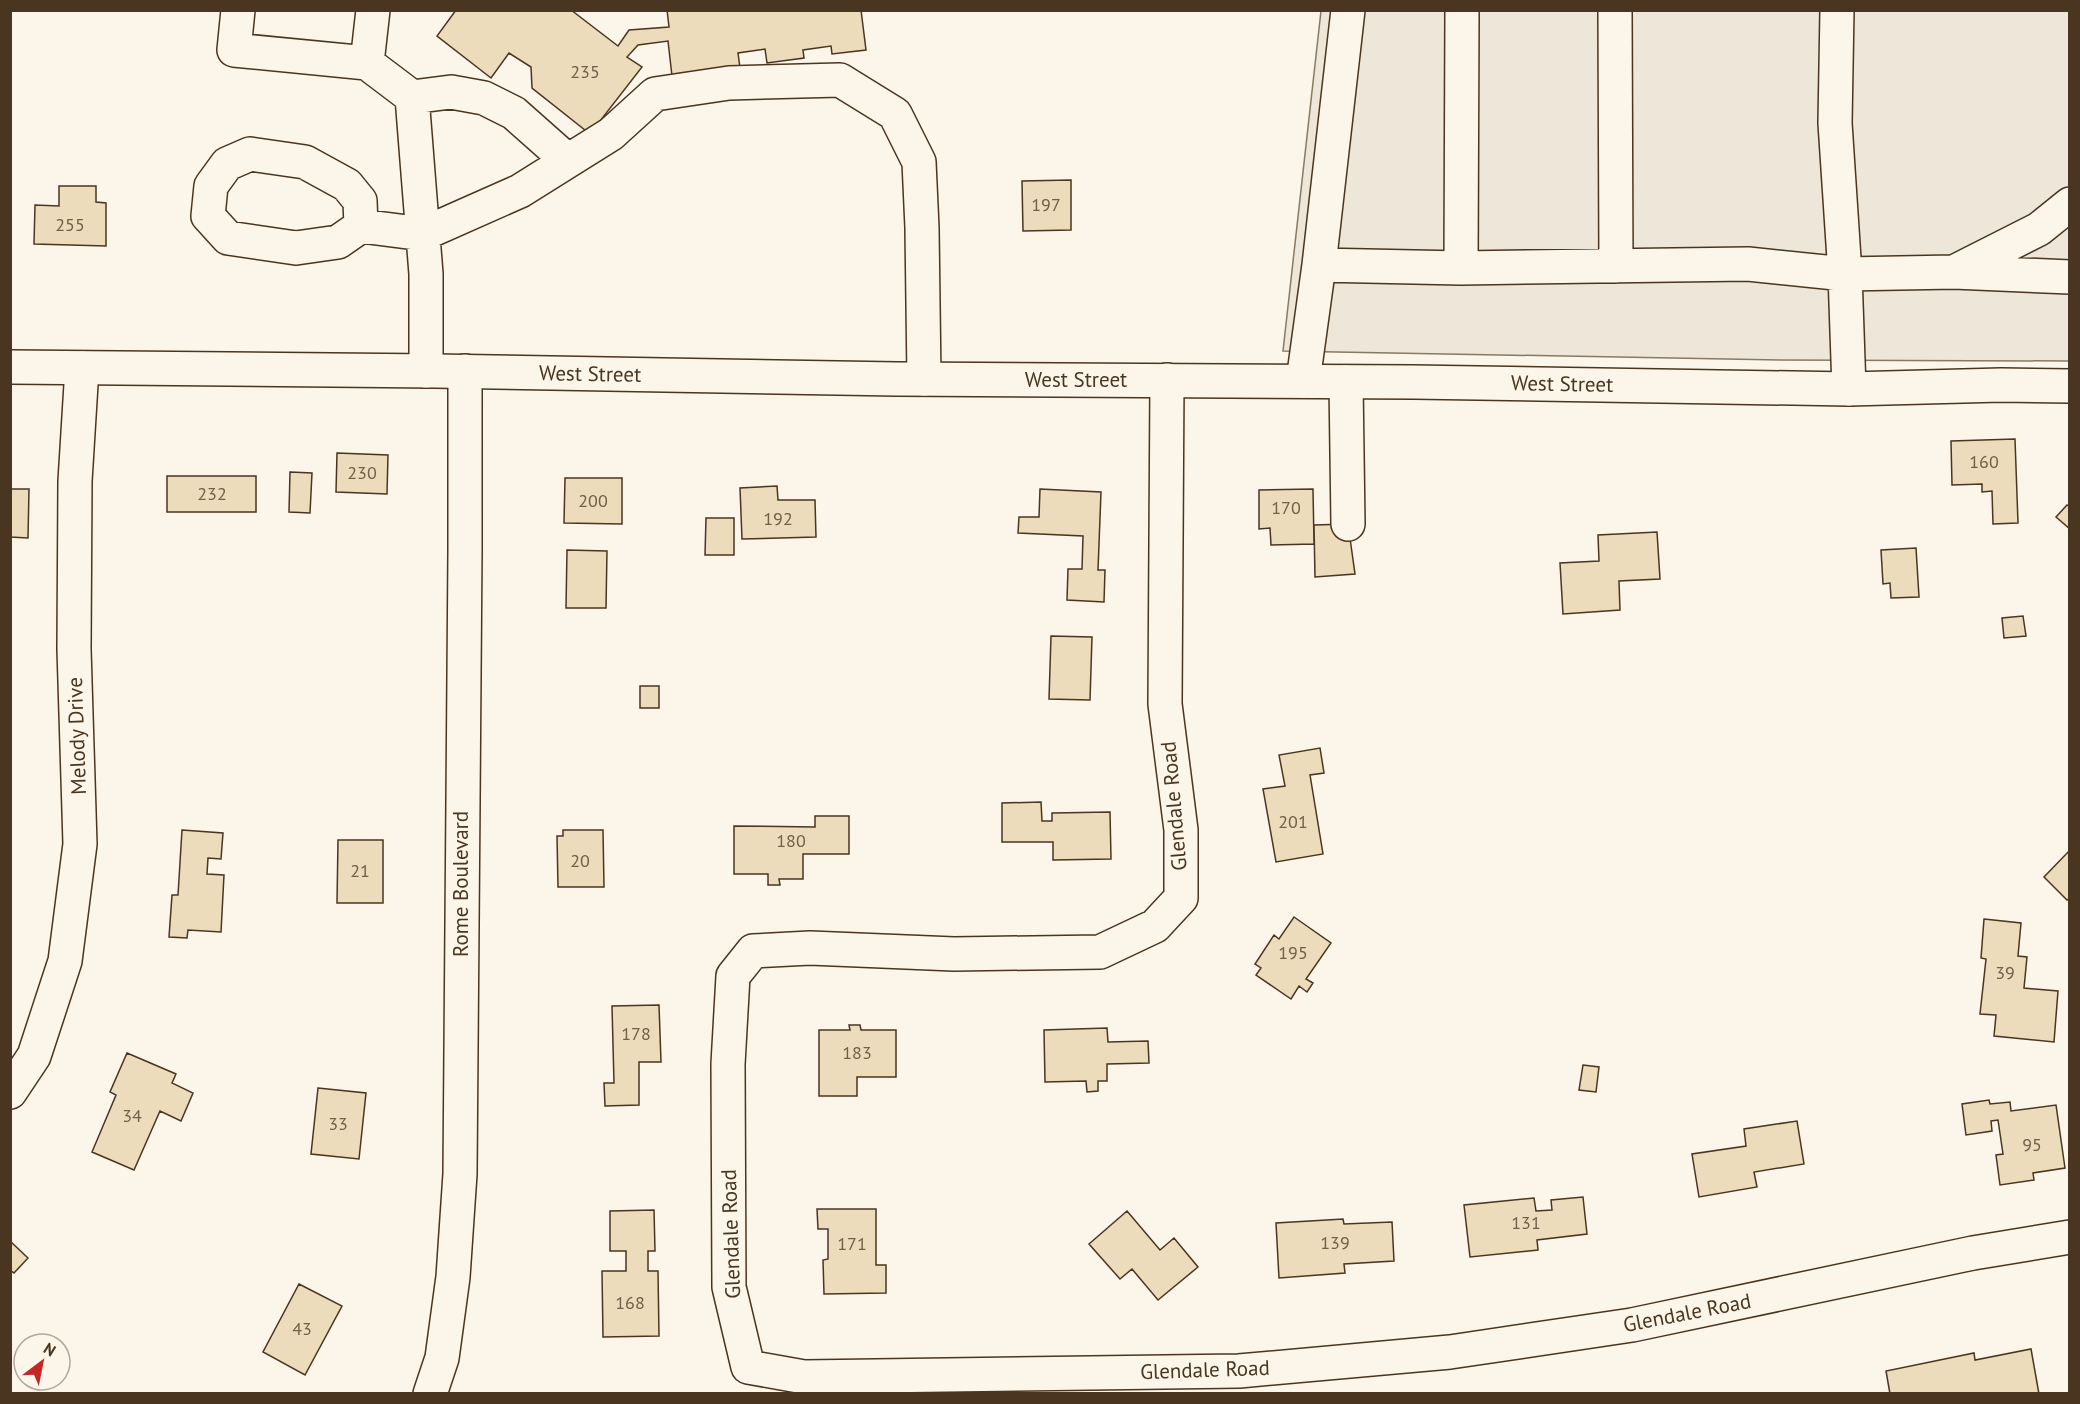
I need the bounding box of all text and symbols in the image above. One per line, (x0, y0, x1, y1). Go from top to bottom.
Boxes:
house number: 235 (570, 60, 600, 83)
house number: 197 (1031, 193, 1061, 216)
house number: 255 (55, 213, 85, 236)
street label: West Street (539, 359, 641, 388)
street label: West Street (1025, 366, 1127, 393)
street label: West Street (1511, 369, 1613, 398)
house number: 160 (1969, 450, 1999, 473)
house number: 230 (347, 461, 377, 484)
house number: 232 (197, 482, 227, 505)
house number: 200 (578, 489, 608, 512)
house number: 170 (1271, 496, 1301, 519)
house number: 192 (763, 507, 793, 530)
street label: Melody Drive (61, 677, 92, 795)
street label: Glendale Road (1154, 740, 1193, 872)
house number: 201 (1278, 810, 1308, 833)
street label: Rome Boulevard (447, 811, 474, 957)
house number: 180 (776, 829, 806, 852)
house number: 20 (570, 849, 590, 872)
house number: 21 (350, 859, 370, 882)
house number: 195 (1278, 941, 1308, 964)
house number: 39 (1995, 961, 2015, 984)
house number: 178 (621, 1022, 651, 1045)
house number: 183 (842, 1041, 872, 1064)
house number: 34 (122, 1104, 142, 1127)
house number: 33 (328, 1112, 348, 1135)
house number: 95 (2022, 1133, 2042, 1156)
street label: Glendale Road (715, 1169, 746, 1299)
house number: 131 (1511, 1211, 1541, 1234)
house number: 139 (1320, 1231, 1350, 1254)
house number: 171 (837, 1232, 867, 1255)
street label: Glendale Road (1621, 1287, 1753, 1338)
house number: 168 (615, 1291, 645, 1314)
house number: 43 (292, 1317, 312, 1340)
north arrow (12, 1332, 72, 1392)
text: N (40, 1338, 60, 1361)
street label: Glendale Road (1140, 1354, 1270, 1385)

